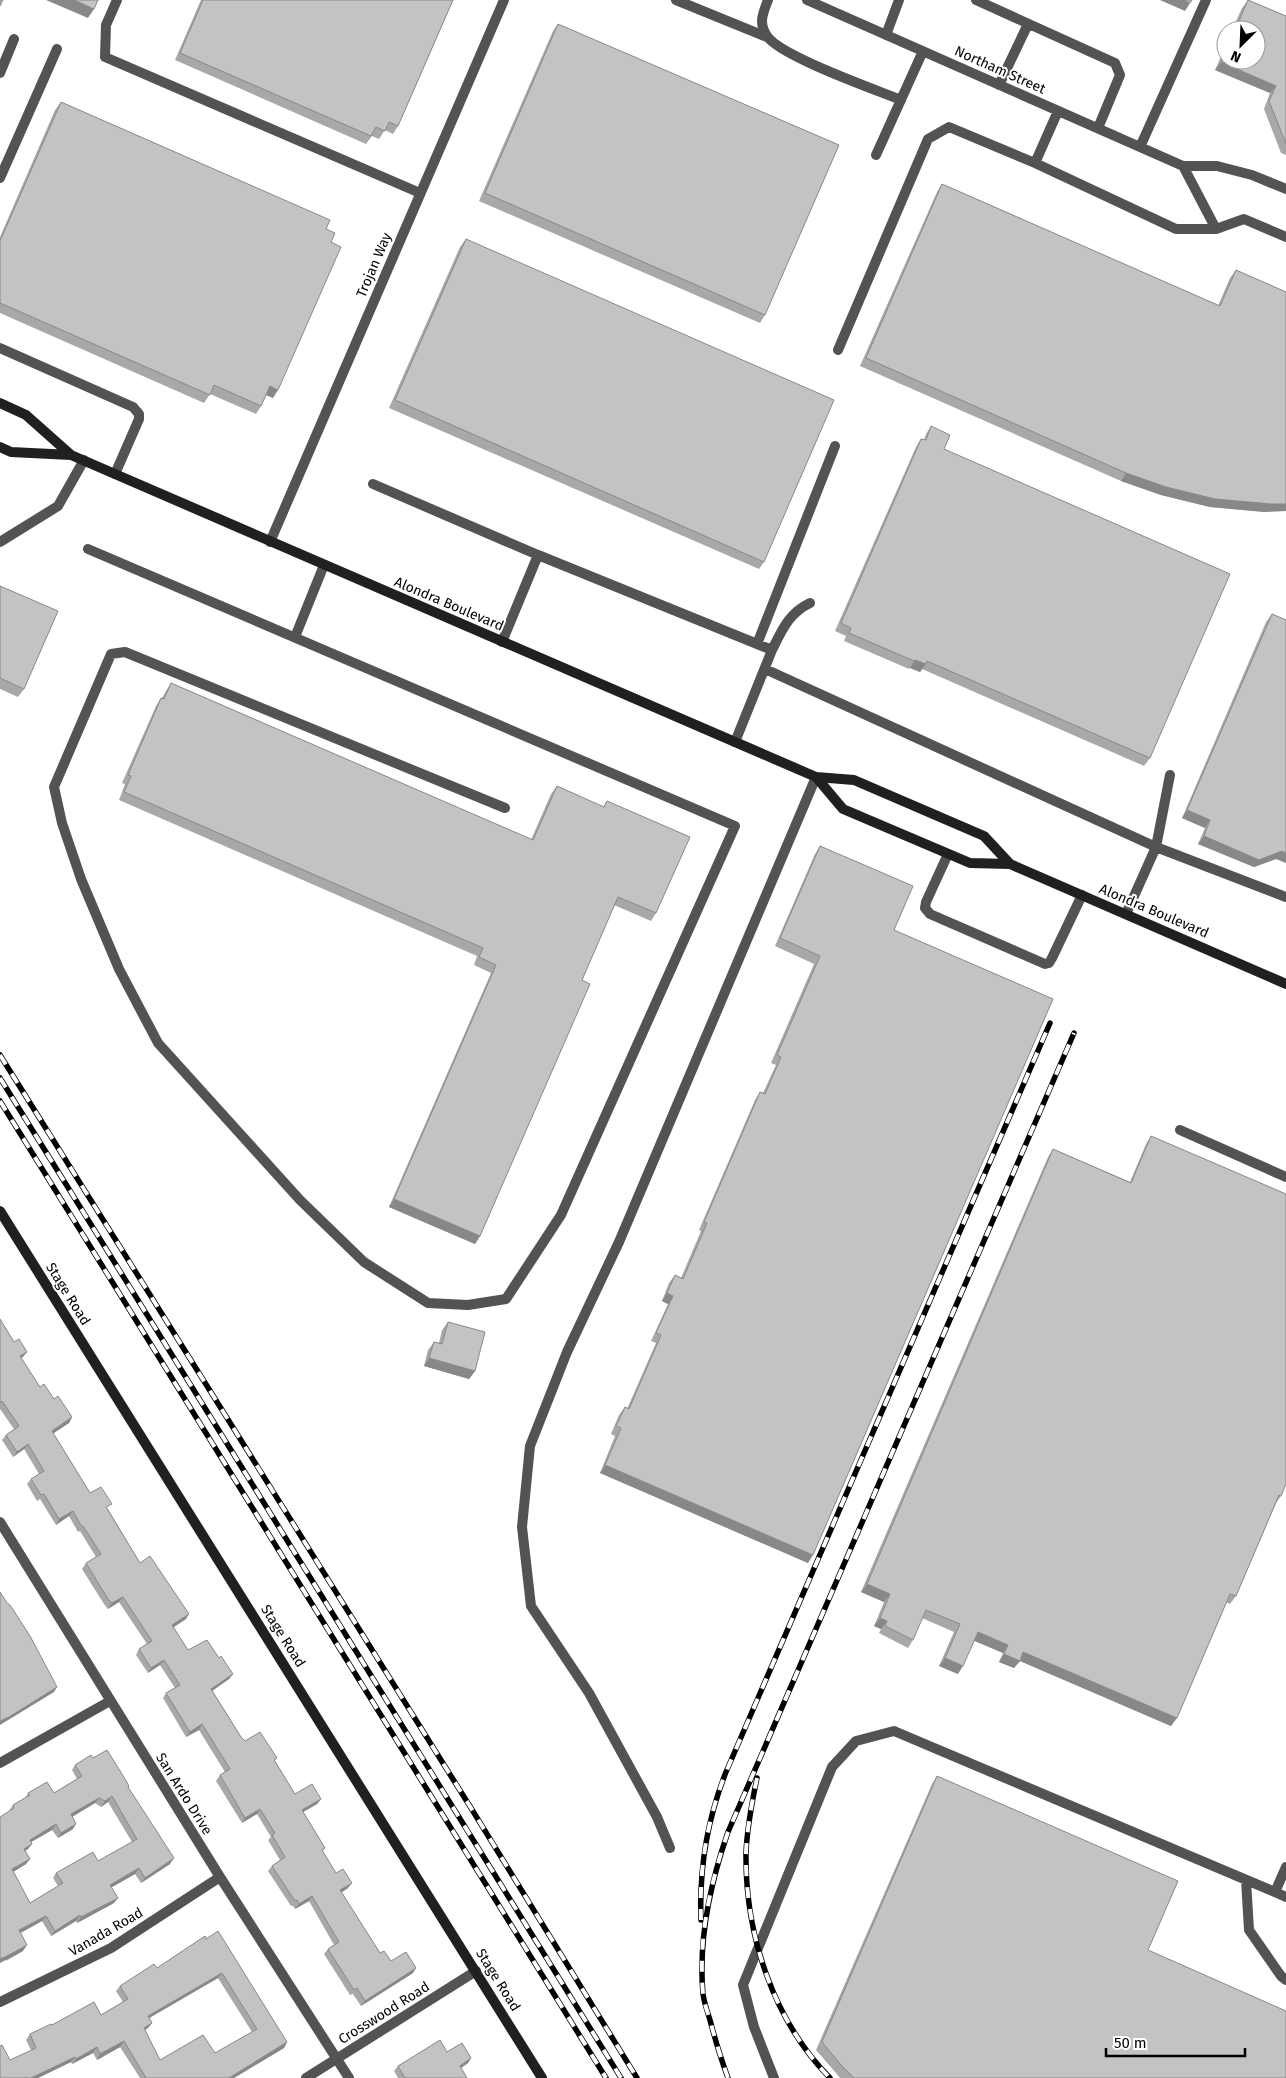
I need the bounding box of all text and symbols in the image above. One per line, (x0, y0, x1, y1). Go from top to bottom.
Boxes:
north arrow (1216, 20, 1266, 70)
street label: Northam Street (952, 42, 1049, 98)
text: N (1228, 47, 1244, 66)
street label: Trojan Way (353, 230, 395, 300)
street label: Alondra Boulevard (392, 573, 506, 635)
street label: Alondra Boulevard (1097, 880, 1211, 942)
street label: Stage Road (42, 1259, 94, 1329)
street label: Stage Road (257, 1601, 309, 1671)
street label: San Ardo Drive (152, 1750, 216, 1838)
street label: Vanada Road (66, 1904, 146, 1960)
street label: Stage Road (472, 1945, 524, 2015)
street label: Crosswood Road (335, 1978, 433, 2048)
scale bar (1106, 2026, 1245, 2058)
text: 50 m (1114, 2034, 1147, 2052)

